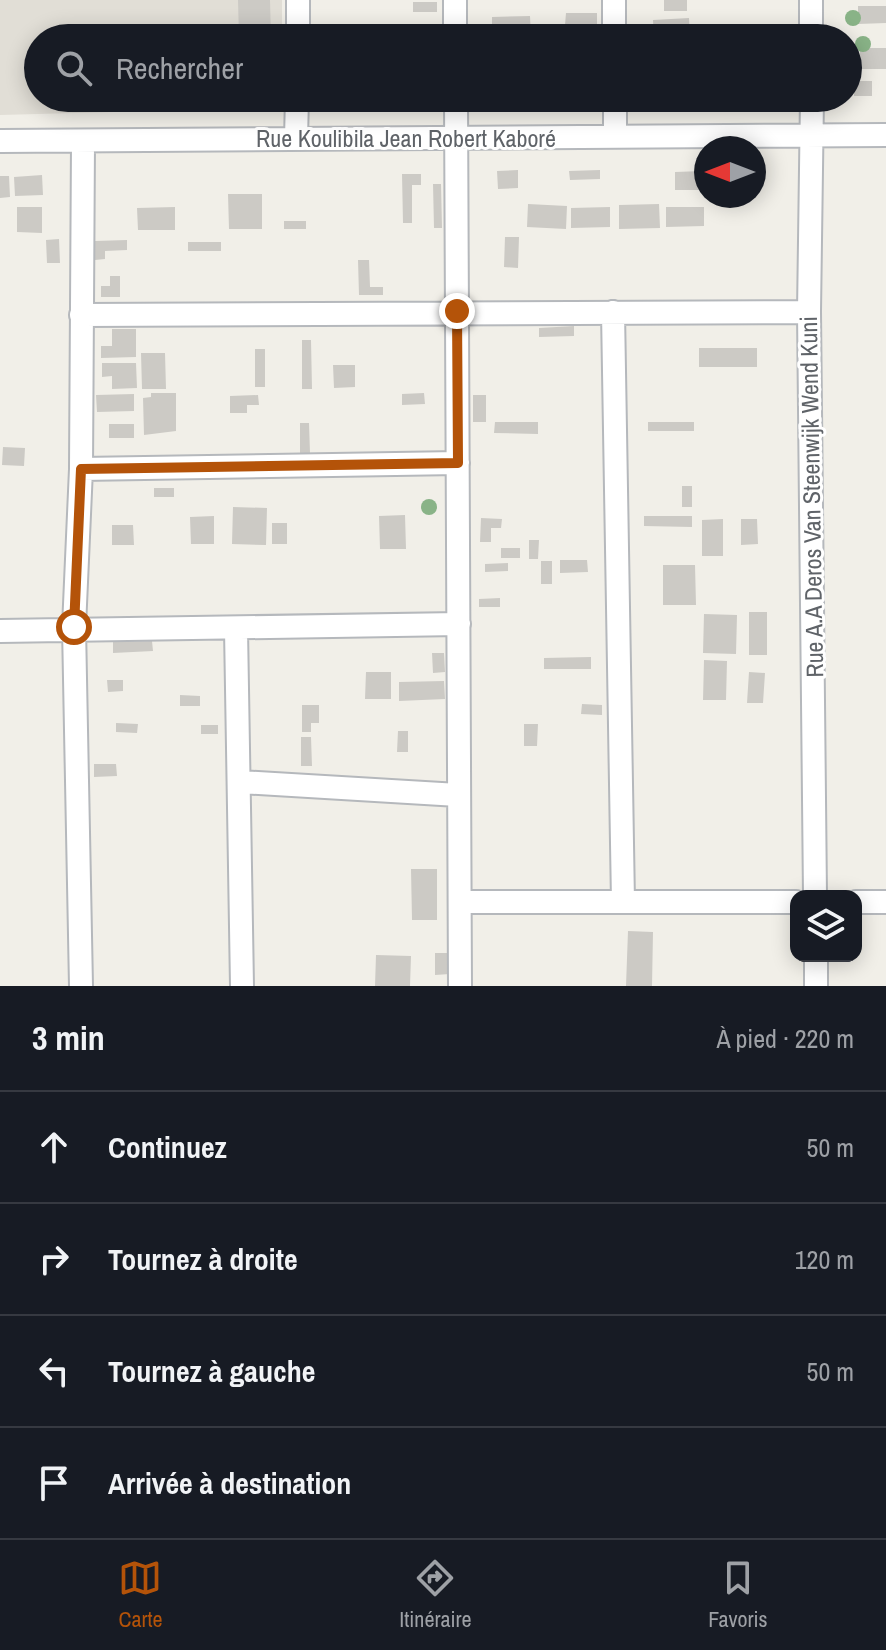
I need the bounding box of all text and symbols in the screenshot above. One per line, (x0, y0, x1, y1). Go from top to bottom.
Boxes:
search box (24, 24, 862, 112)
icon: search (52, 46, 96, 90)
text: Rechercher (116, 48, 243, 88)
street label: Rue Koulibila Jean Robert Kaboré (256, 122, 556, 154)
north arrow (694, 136, 766, 208)
route end (439, 293, 475, 329)
street label: Rue A.A Deros Van Steenwijk Wend Kuni (792, 316, 830, 678)
route start (56, 609, 92, 645)
map controls (790, 890, 862, 962)
button: layers (790, 890, 862, 962)
text: 3 min (32, 1015, 105, 1061)
text: À pied · 220 m (716, 1021, 854, 1056)
icon: ahead (32, 1125, 76, 1169)
text: Continuez (108, 1127, 227, 1167)
text: 50 m (807, 1130, 854, 1165)
icon: right (32, 1237, 76, 1281)
text: Tournez à droite (108, 1239, 298, 1279)
text: 120 m (795, 1242, 854, 1277)
icon: left (32, 1349, 76, 1393)
text: Tournez à gauche (108, 1351, 315, 1391)
text: 50 m (807, 1354, 854, 1389)
icon: arrive (32, 1461, 76, 1505)
text: Arrivée à destination (108, 1463, 351, 1503)
tab: Carte (118, 1556, 163, 1634)
tab: Itinéraire (399, 1556, 472, 1634)
tab: Favoris (708, 1556, 768, 1634)

